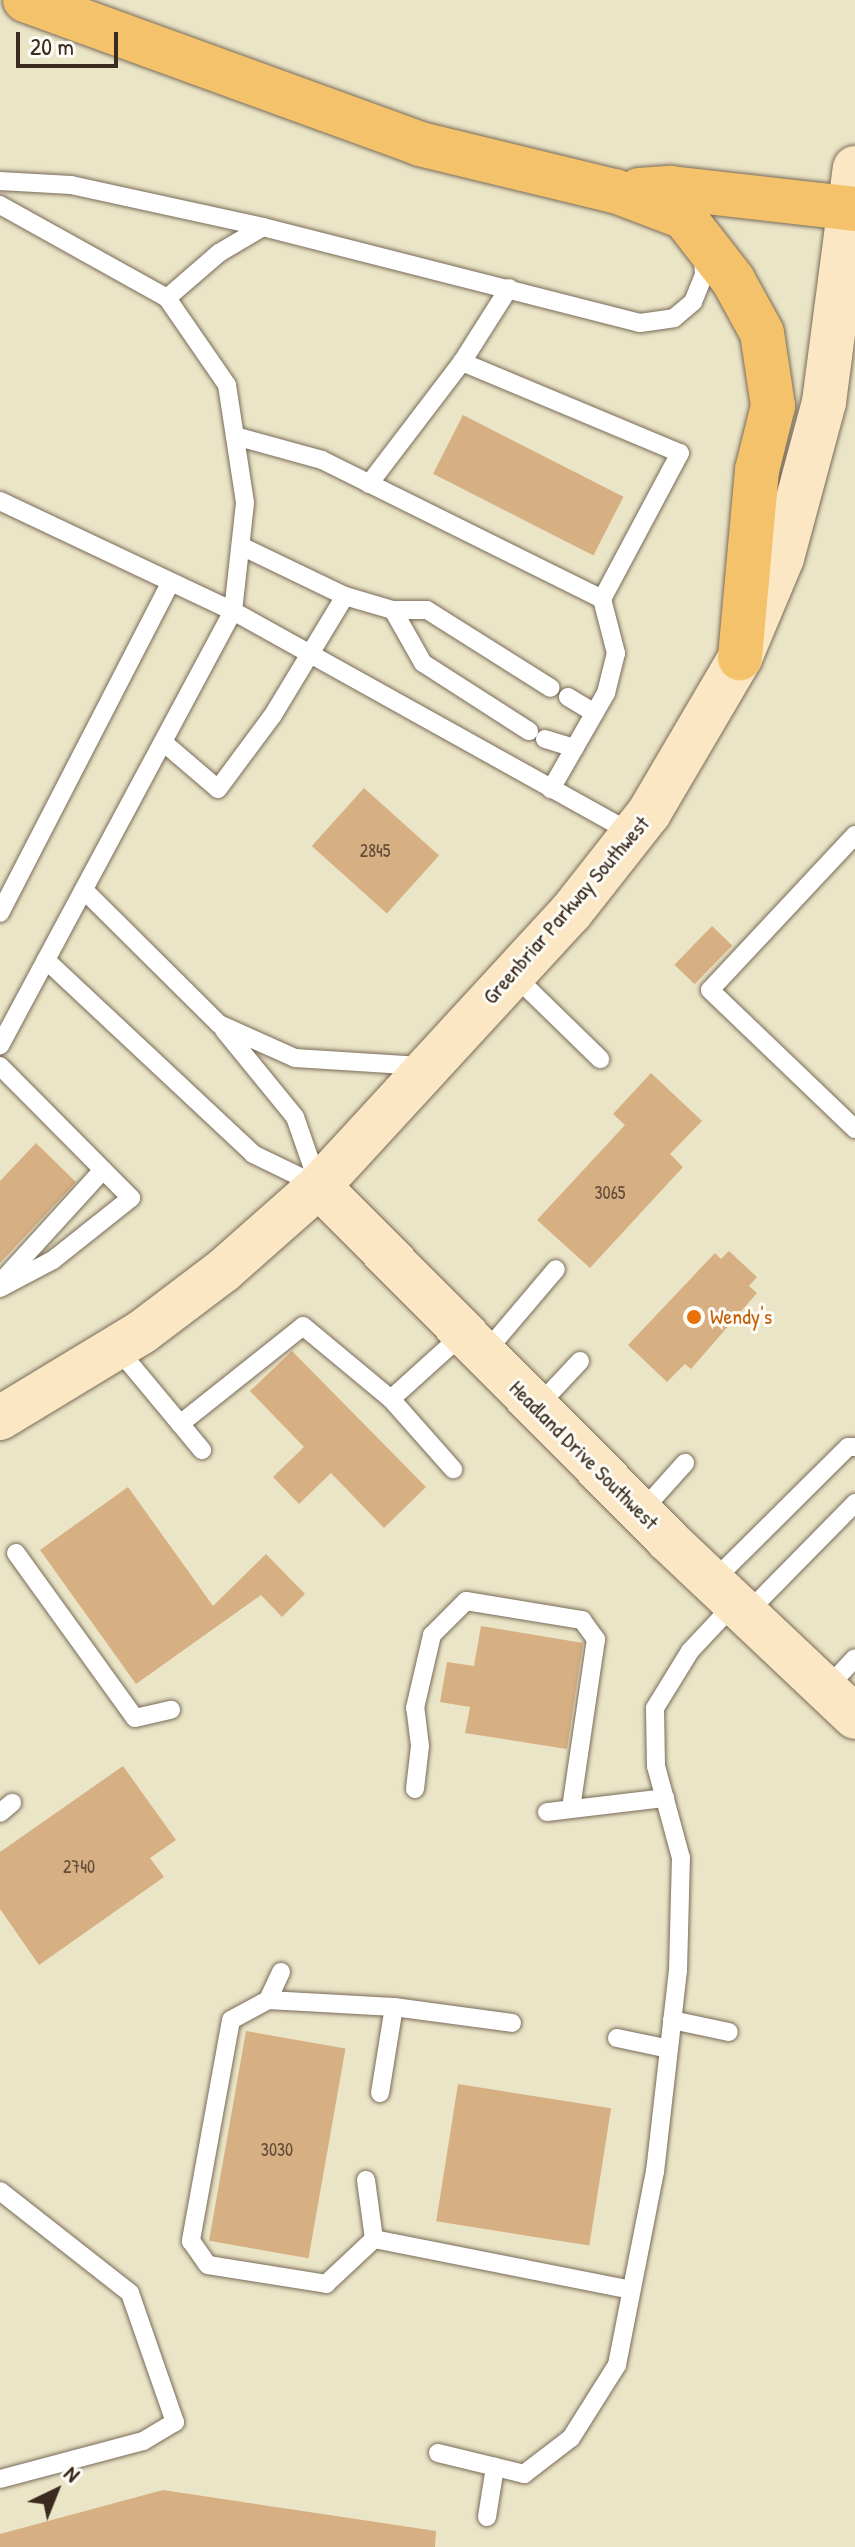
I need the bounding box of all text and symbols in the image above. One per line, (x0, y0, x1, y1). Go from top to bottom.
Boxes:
scale bar (20, 16, 122, 66)
text: 20 m (30, 30, 74, 62)
street label: Greenbriar Parkway Southwest (477, 811, 655, 1009)
house number: 2845 (360, 840, 390, 862)
house number: 3065 (595, 1182, 625, 1204)
place label: Wendy's (710, 1304, 772, 1330)
marker: Wendy's (685, 1308, 703, 1326)
street label: Headland Drive Southwest (504, 1375, 664, 1535)
house number: 2740 (63, 1856, 95, 1878)
house number: 3030 (261, 2139, 293, 2161)
north arrow (16, 2451, 96, 2531)
text: N (58, 2458, 87, 2488)

